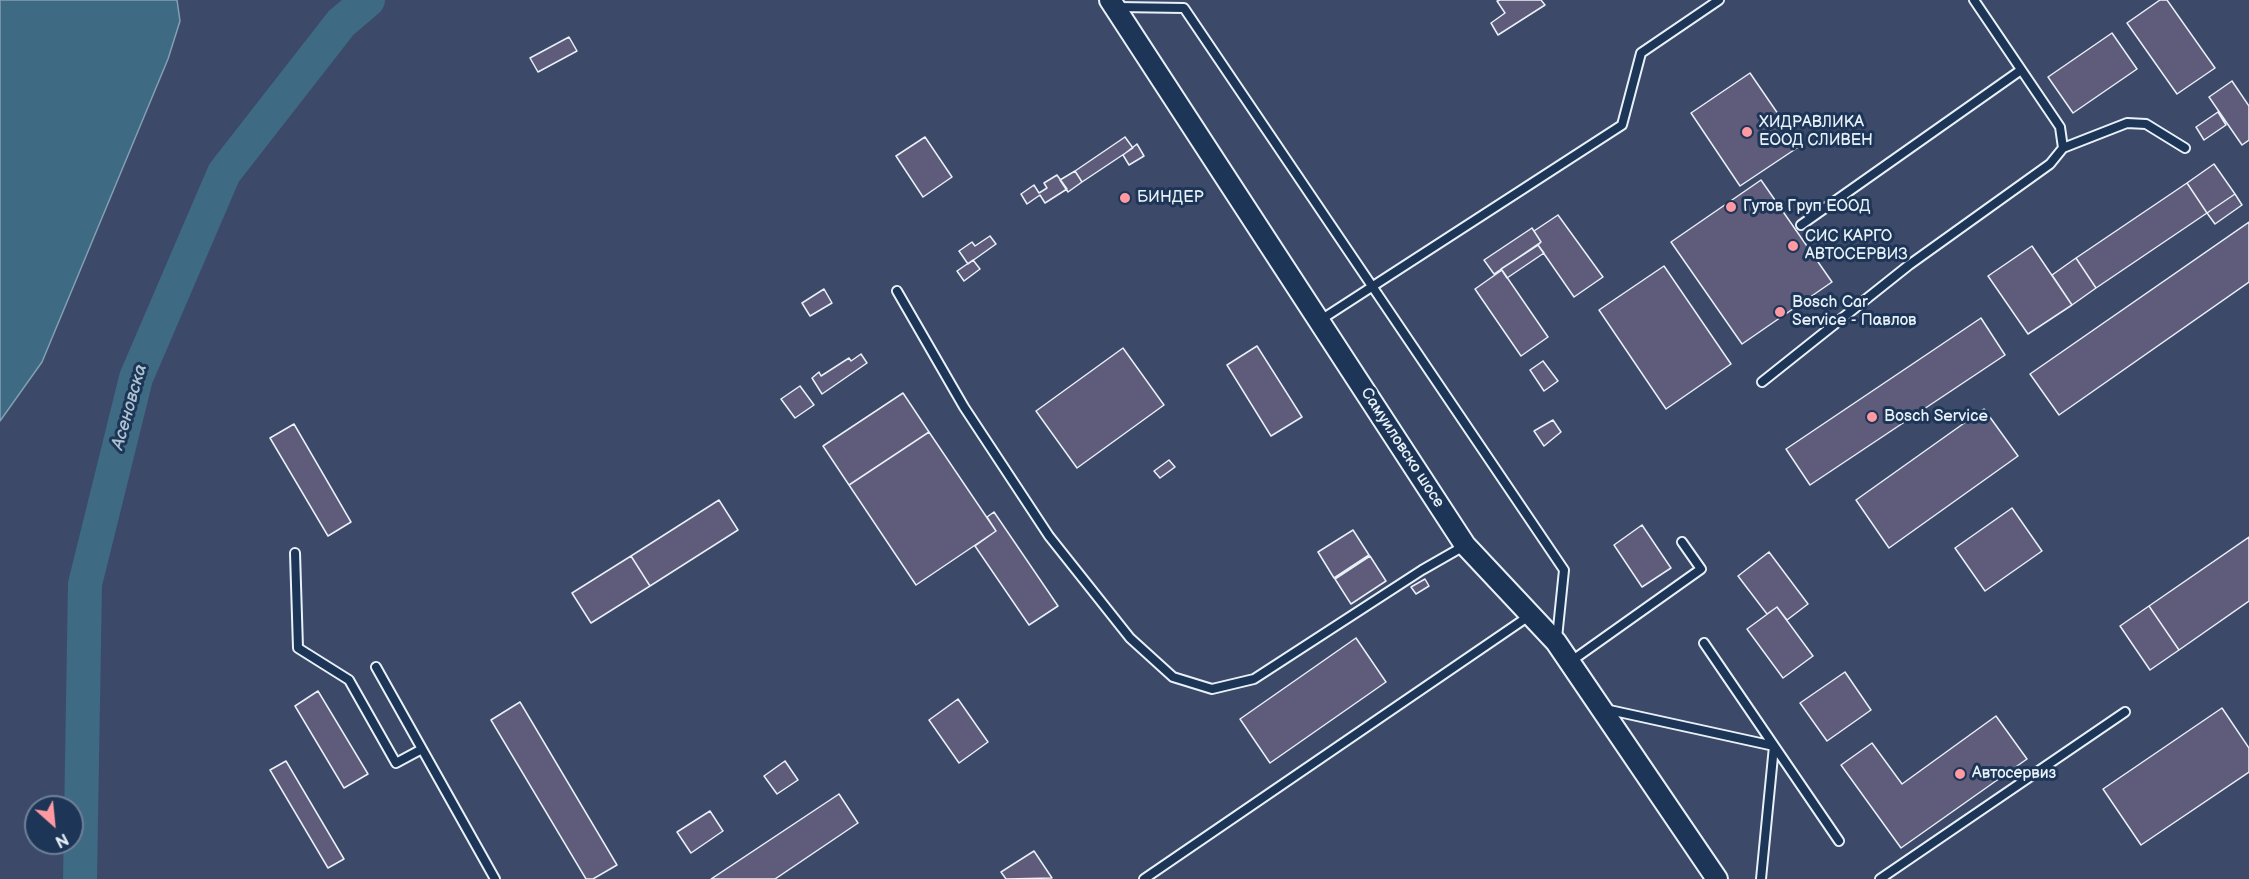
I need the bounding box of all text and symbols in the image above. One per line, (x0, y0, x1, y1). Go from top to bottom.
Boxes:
place label: ХИДРАВЛИКА ЕООД СЛИВЕН (1759, 113, 1873, 151)
marker: ХИДРАВЛИКА ЕООД СЛИВЕН (1740, 125, 1754, 139)
place label: БИНДЕР (1137, 188, 1204, 208)
marker: БИНДЕР (1118, 191, 1132, 205)
place label: Гутов Груп ЕООД (1743, 197, 1870, 217)
marker: Гутов Груп ЕООД (1724, 200, 1738, 214)
place label: СИС КАРГО АВТОСЕРВИЗ (1805, 227, 1908, 265)
marker: СИС КАРГО АВТОСЕРВИЗ (1786, 239, 1800, 253)
place label: Bosch Car Service - Павлов (1792, 293, 1916, 331)
marker: Bosch Car Service - Павлов (1773, 305, 1787, 319)
water label: Асеновска (108, 362, 152, 452)
street label: Самуиловско шосе (1356, 384, 1448, 512)
place label: Bosch Service (1884, 407, 1988, 427)
marker: Bosch Service (1865, 410, 1879, 424)
place label: Автосервиз (1972, 764, 2056, 784)
marker: Автосервиз (1953, 767, 1967, 781)
north arrow (24, 795, 84, 855)
text: N (52, 829, 71, 851)

